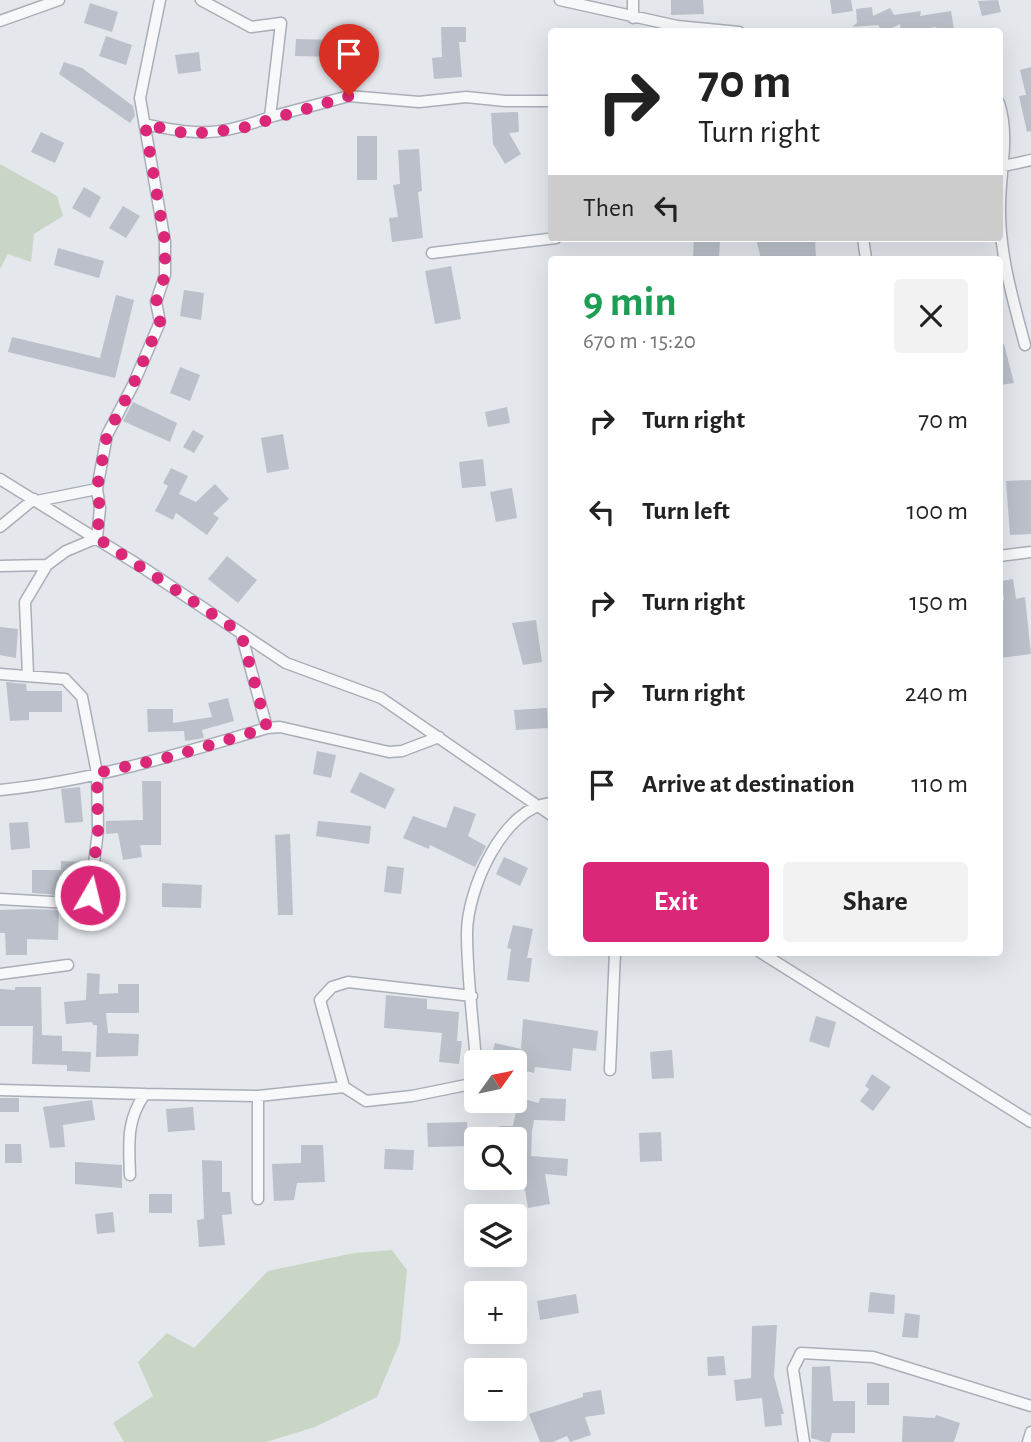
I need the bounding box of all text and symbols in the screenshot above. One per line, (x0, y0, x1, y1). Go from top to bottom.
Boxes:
pin (319, 24, 379, 96)
icon: arrive (330, 35, 368, 73)
icon: right (583, 56, 674, 147)
text: 70 m (698, 58, 792, 107)
text: Turn right (698, 116, 820, 148)
icon: left (648, 189, 686, 227)
text: Then (583, 195, 634, 221)
button: close (894, 279, 968, 353)
text: 9 min (583, 281, 677, 323)
text: 670 m · 15:20 (583, 330, 696, 353)
icon: right (583, 402, 621, 440)
text: Turn right (642, 407, 745, 433)
text: 70 m (918, 407, 968, 433)
icon: left (583, 493, 621, 531)
text: Turn left (642, 498, 730, 524)
text: 100 m (907, 498, 968, 524)
icon: right (583, 584, 621, 622)
text: Turn right (642, 589, 745, 615)
text: 150 m (909, 589, 968, 615)
icon: right (583, 675, 621, 713)
text: Turn right (642, 680, 745, 706)
text: 240 m (905, 680, 968, 706)
icon: arrive (583, 766, 621, 804)
text: Arrive at destination (642, 771, 855, 797)
text: 110 m (911, 771, 968, 797)
position arrow (53, 858, 127, 932)
button: Exit (583, 862, 769, 942)
button: Share (783, 862, 968, 942)
north arrow (464, 1050, 527, 1113)
map controls (464, 1050, 527, 1421)
button: search (464, 1127, 527, 1190)
button: layers (464, 1204, 527, 1267)
button: + (464, 1281, 527, 1344)
button: − (464, 1358, 527, 1421)

